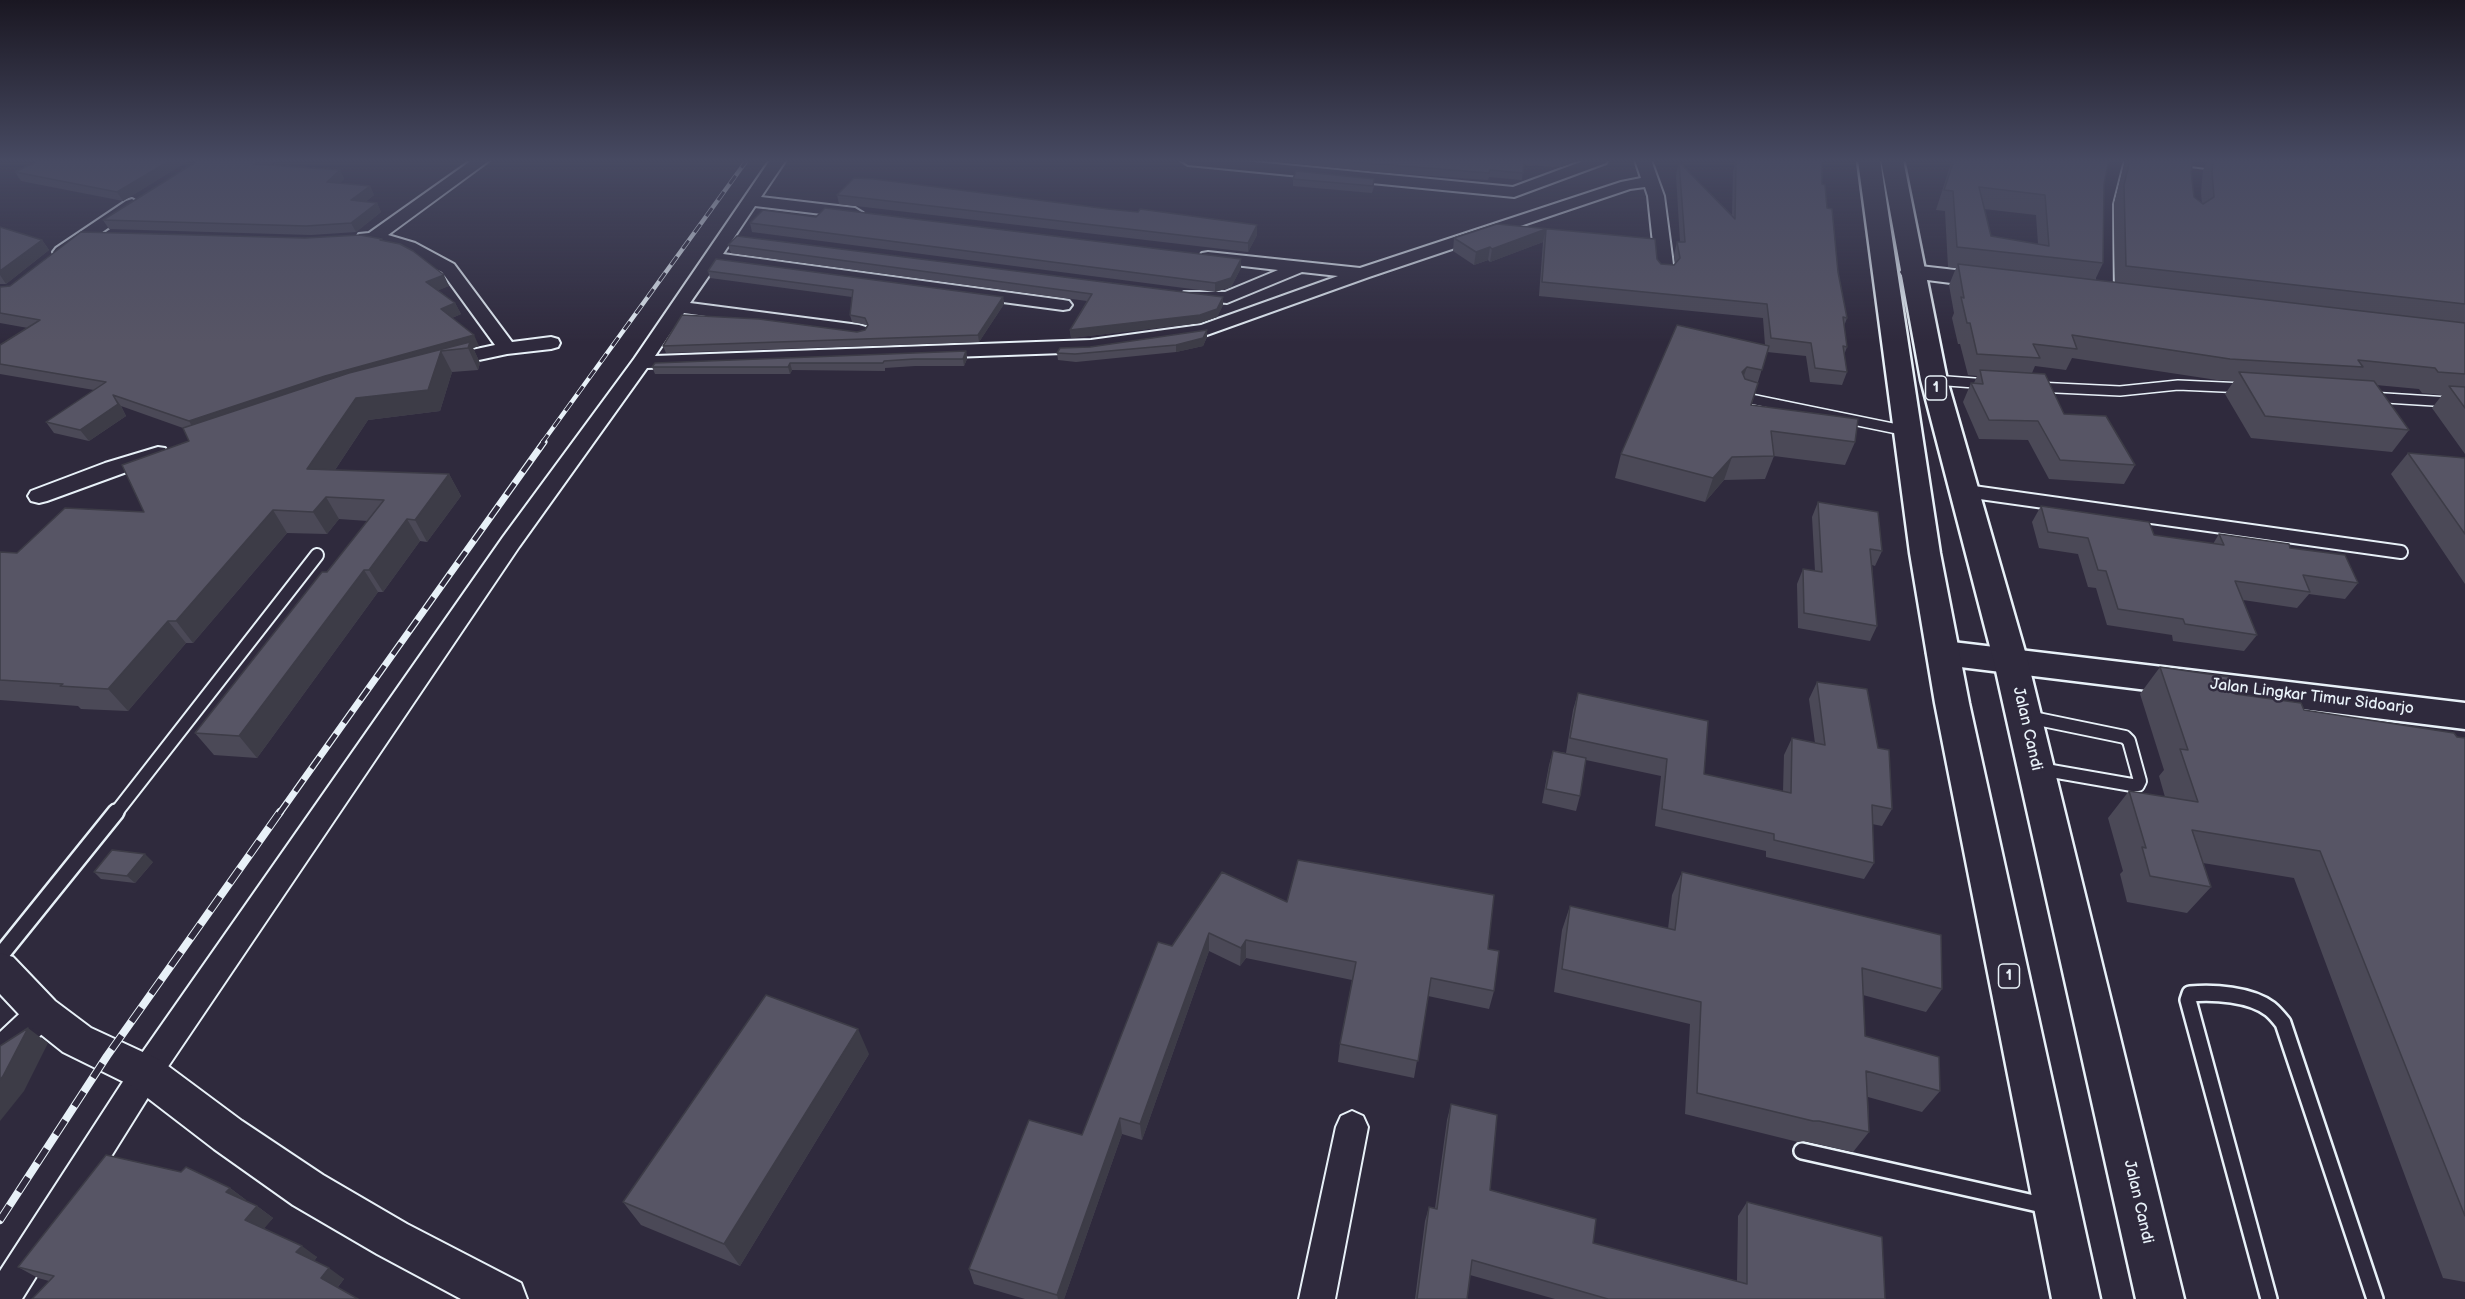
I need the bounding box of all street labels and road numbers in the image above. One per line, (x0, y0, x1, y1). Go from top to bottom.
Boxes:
road number: 1 (1926, 376, 1946, 400)
street label: Jalan Lingkar Timur Sidoarjo (2209, 675, 2415, 719)
street label: Jalan Candi (2008, 685, 2046, 773)
road number: 1 (1998, 964, 2020, 988)
street label: Jalan Candi (2119, 1158, 2157, 1246)

